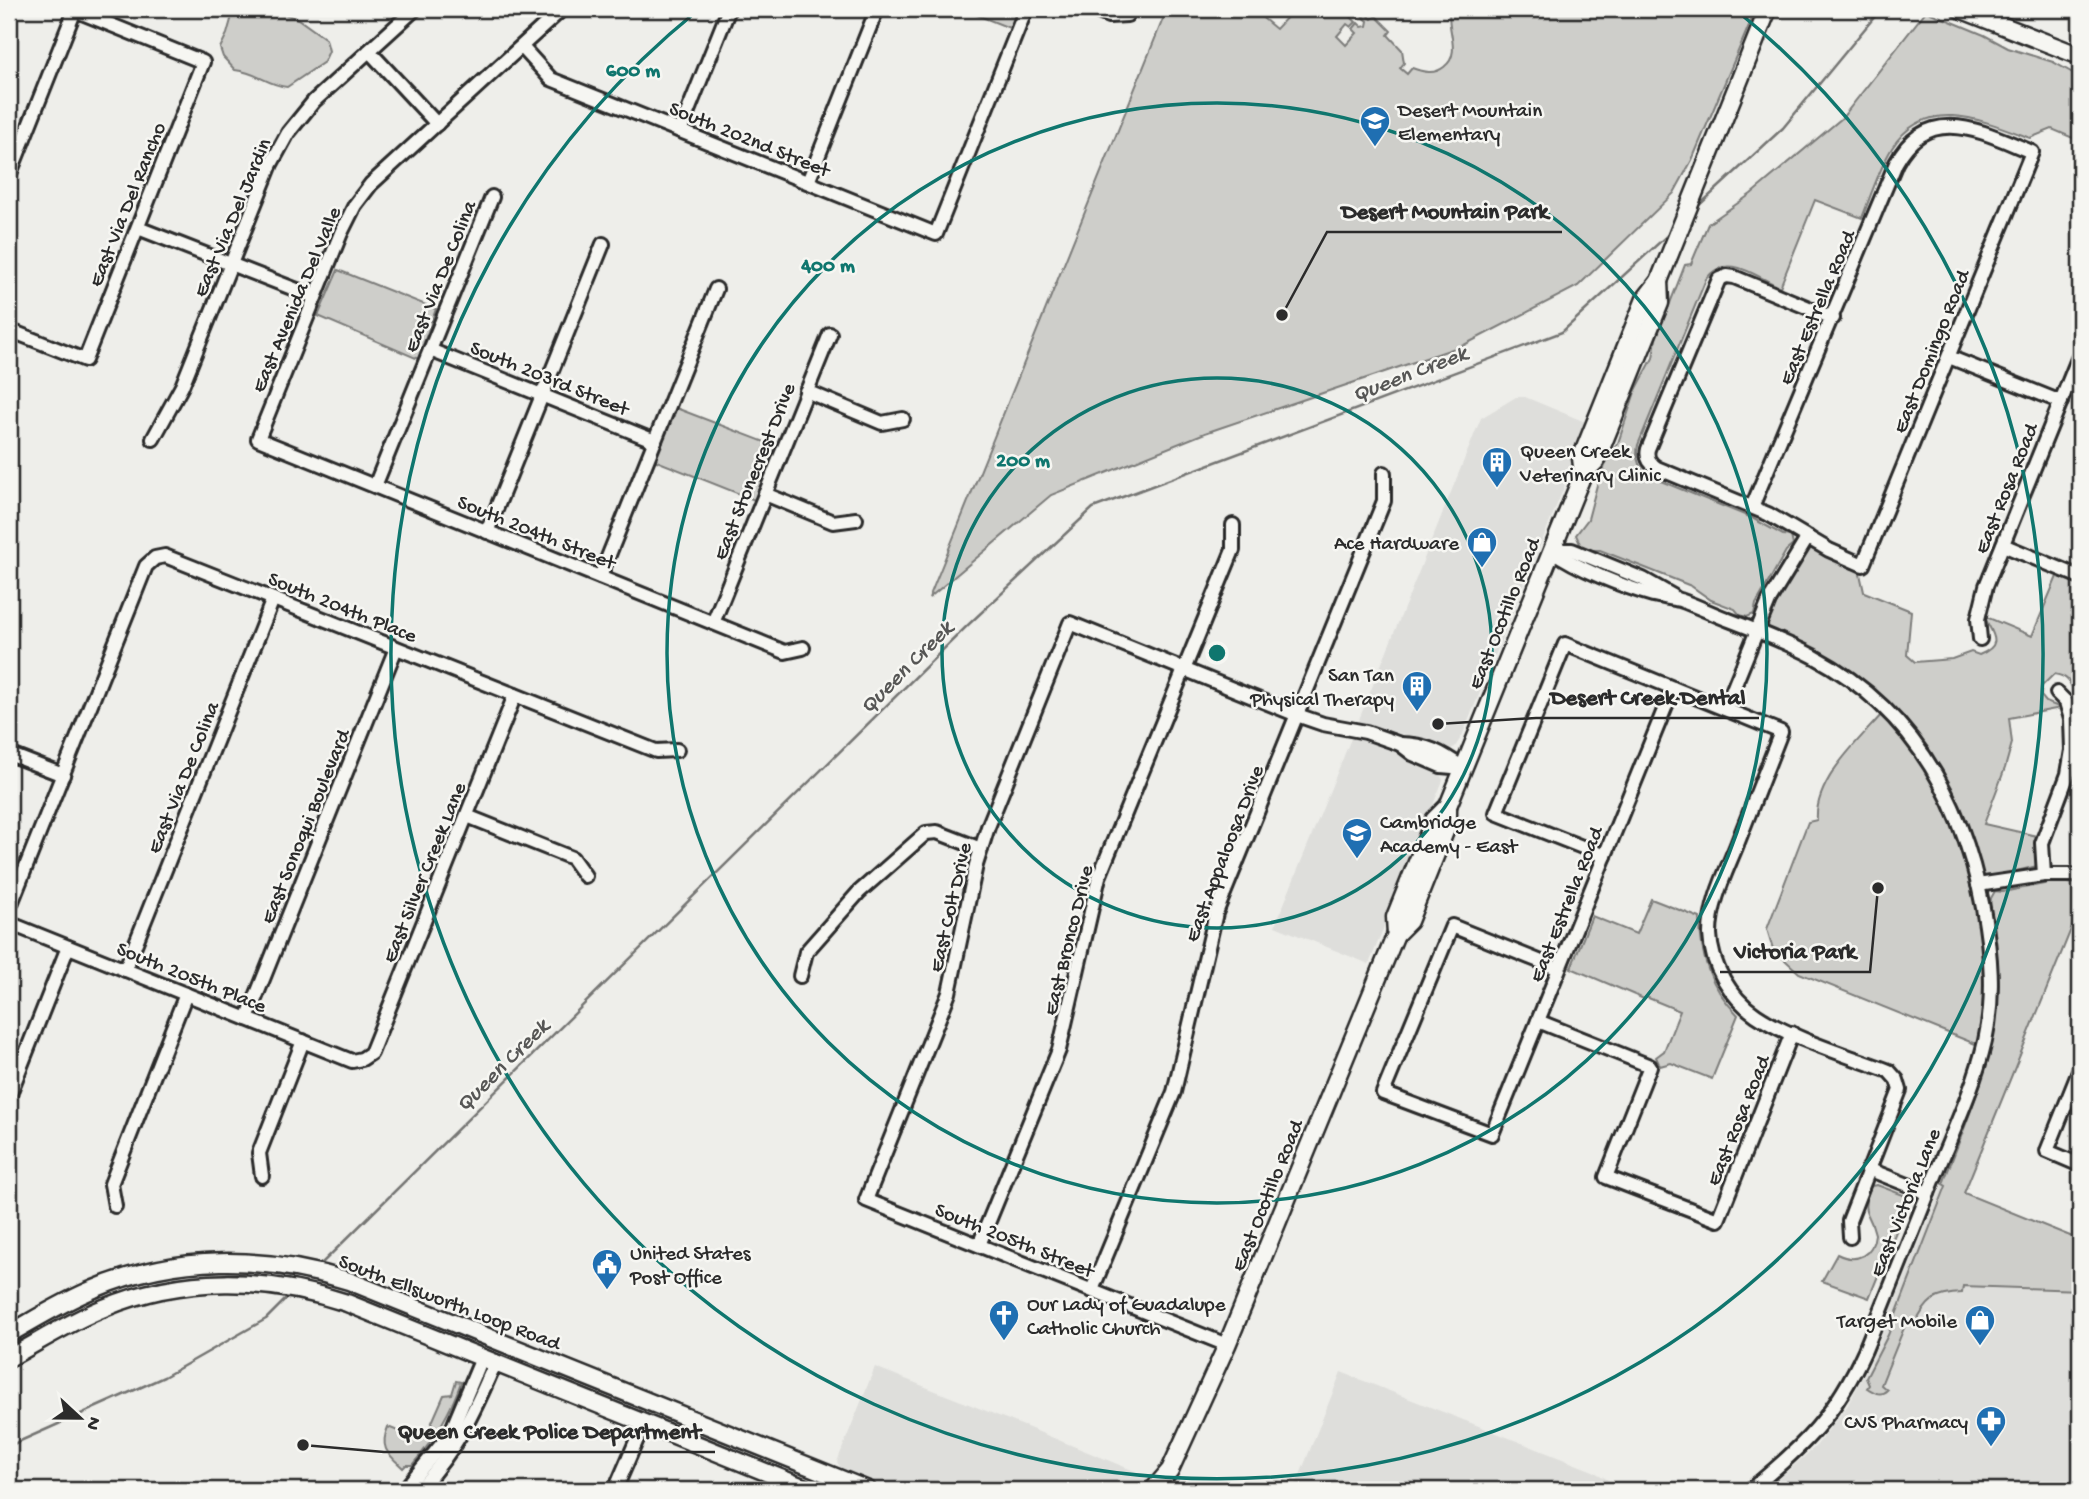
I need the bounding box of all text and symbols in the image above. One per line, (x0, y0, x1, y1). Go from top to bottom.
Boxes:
text: 600 m (606, 60, 660, 85)
street label: South 202nd Street (665, 98, 835, 186)
place label: Desert Mountain Elementary (1396, 100, 1542, 149)
school or university icon: Desert Mountain Elementary (1358, 104, 1392, 148)
street label: East Via Del Rancho (85, 119, 174, 291)
street label: East Via Del Jardin (189, 135, 279, 302)
callout: Desert Mountain Park (1327, 188, 1562, 232)
street label: East Via De Colina (400, 197, 485, 357)
text: Desert Mountain Park (1339, 200, 1551, 227)
street label: East Avenida Del Valle (248, 203, 349, 397)
street label: East Estrella Road (1775, 226, 1864, 389)
text: 400 m (800, 255, 855, 280)
street label: East Domingo Road (1889, 266, 1978, 438)
street label: South 203rd Street (466, 337, 634, 424)
water label: Queen Creek (1349, 340, 1474, 410)
street label: East Stonecrest Drive (709, 379, 804, 564)
street label: East Rosa Road (1971, 419, 2046, 558)
place label: Queen Creek Veterinary Clinic (1519, 441, 1661, 490)
building icon: Queen Creek Veterinary Clinic (1480, 445, 1514, 489)
text: 200 m (996, 450, 1050, 475)
street label: South 204th Street (453, 491, 621, 578)
shop icon: Ace Hardware (1465, 525, 1499, 569)
place label: Ace Hardware (1334, 533, 1460, 558)
street label: East Ocotillo Road (1465, 534, 1549, 694)
street label: South 204th Place (264, 568, 421, 651)
water label: Queen Creek (855, 614, 962, 721)
centre of rings (1205, 641, 1229, 665)
place label: San Tan Physical Therapy (1249, 665, 1394, 714)
building icon: San Tan Physical Therapy (1400, 669, 1434, 713)
callout: Desert Creek Dental (1536, 674, 1759, 718)
text: Desert Creek Dental (1548, 686, 1746, 713)
street label: East Via De Colina (143, 698, 228, 858)
street label: East Sonoqui Boulevard (257, 725, 358, 928)
street label: East Appaloosa Drive (1181, 761, 1272, 946)
street label: East Silver Creek Lane (379, 778, 474, 967)
place label: Cambridge Academy - East (1380, 812, 1520, 861)
school or university icon: Cambridge Academy - East (1340, 816, 1374, 860)
street label: East Estrella Road (1526, 822, 1611, 987)
street label: East Colt Drive (925, 839, 980, 975)
street label: East Bronco Drive (1040, 862, 1101, 1019)
callout: Victoria Park (1720, 928, 1870, 972)
street label: South 205th Place (112, 938, 270, 1021)
text: Victoria Park (1733, 940, 1859, 967)
water label: Queen Creek (451, 1012, 558, 1119)
street label: East Rosa Road (1703, 1051, 1778, 1190)
street label: East Ocotillo Road (1228, 1116, 1312, 1276)
street label: East Victoria Lane (1866, 1124, 1949, 1281)
street label: South 205th Street (930, 1199, 1099, 1286)
place label: United States Post Office (629, 1243, 752, 1292)
public building icon: United States Post Office (590, 1247, 624, 1291)
street label: South Ellsworth Loop Road (334, 1250, 565, 1359)
place label: Our Lady of Guadalupe Catholic Church (1027, 1294, 1227, 1343)
church icon: Our Lady of Guadalupe Catholic Church (987, 1298, 1021, 1342)
shop icon: Target Mobile (1963, 1303, 1997, 1347)
place label: Target Mobile (1836, 1311, 1958, 1336)
north arrow (46, 1384, 116, 1454)
pharmacy icon: CVS Pharmacy (1974, 1404, 2008, 1448)
callout: Queen Creek Police Department (384, 1408, 715, 1452)
place label: CVS Pharmacy (1844, 1412, 1968, 1437)
text: N (80, 1413, 106, 1433)
text: Queen Creek Police Department (397, 1420, 703, 1447)

